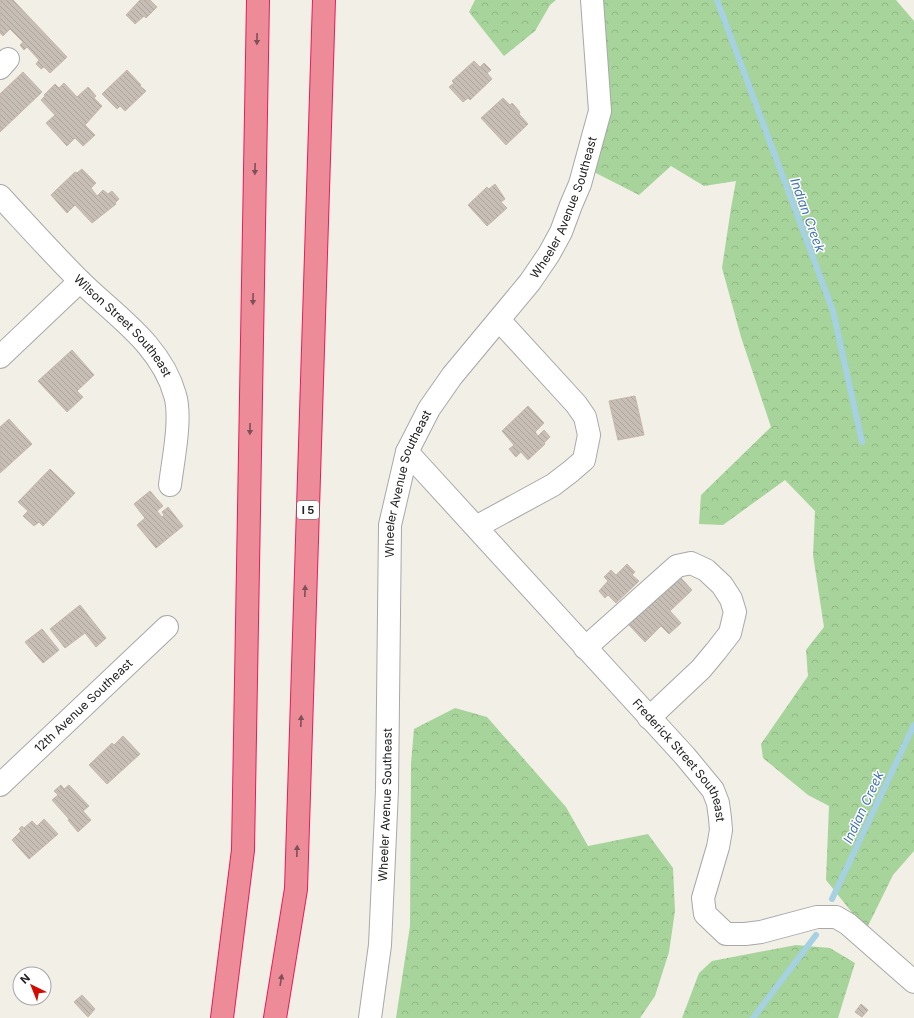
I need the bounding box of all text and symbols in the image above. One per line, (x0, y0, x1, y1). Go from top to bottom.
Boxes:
one-way arrow (254, 33, 260, 46)
street label: Wheeler Avenue Southeast (527, 135, 600, 281)
one-way arrow (252, 163, 258, 176)
water label: Indian Creek (787, 176, 829, 255)
street label: Wilson Street Southeast (71, 271, 175, 379)
one-way arrow (249, 293, 256, 305)
street label: Wheeler Avenue Southeast (382, 407, 434, 558)
one-way arrow (247, 423, 253, 436)
road number: I 5 (297, 501, 319, 519)
one-way arrow (302, 584, 308, 597)
street label: 12th Avenue Southeast (31, 656, 135, 756)
street label: Frederick Street Southeast (629, 696, 728, 822)
one-way arrow (298, 714, 304, 727)
street label: Wheeler Avenue Southeast (375, 728, 395, 882)
water label: Indian Creek (839, 768, 887, 846)
one-way arrow (294, 844, 300, 857)
north arrow (12, 966, 52, 1006)
text: N (17, 971, 33, 987)
one-way arrow (278, 973, 284, 986)

